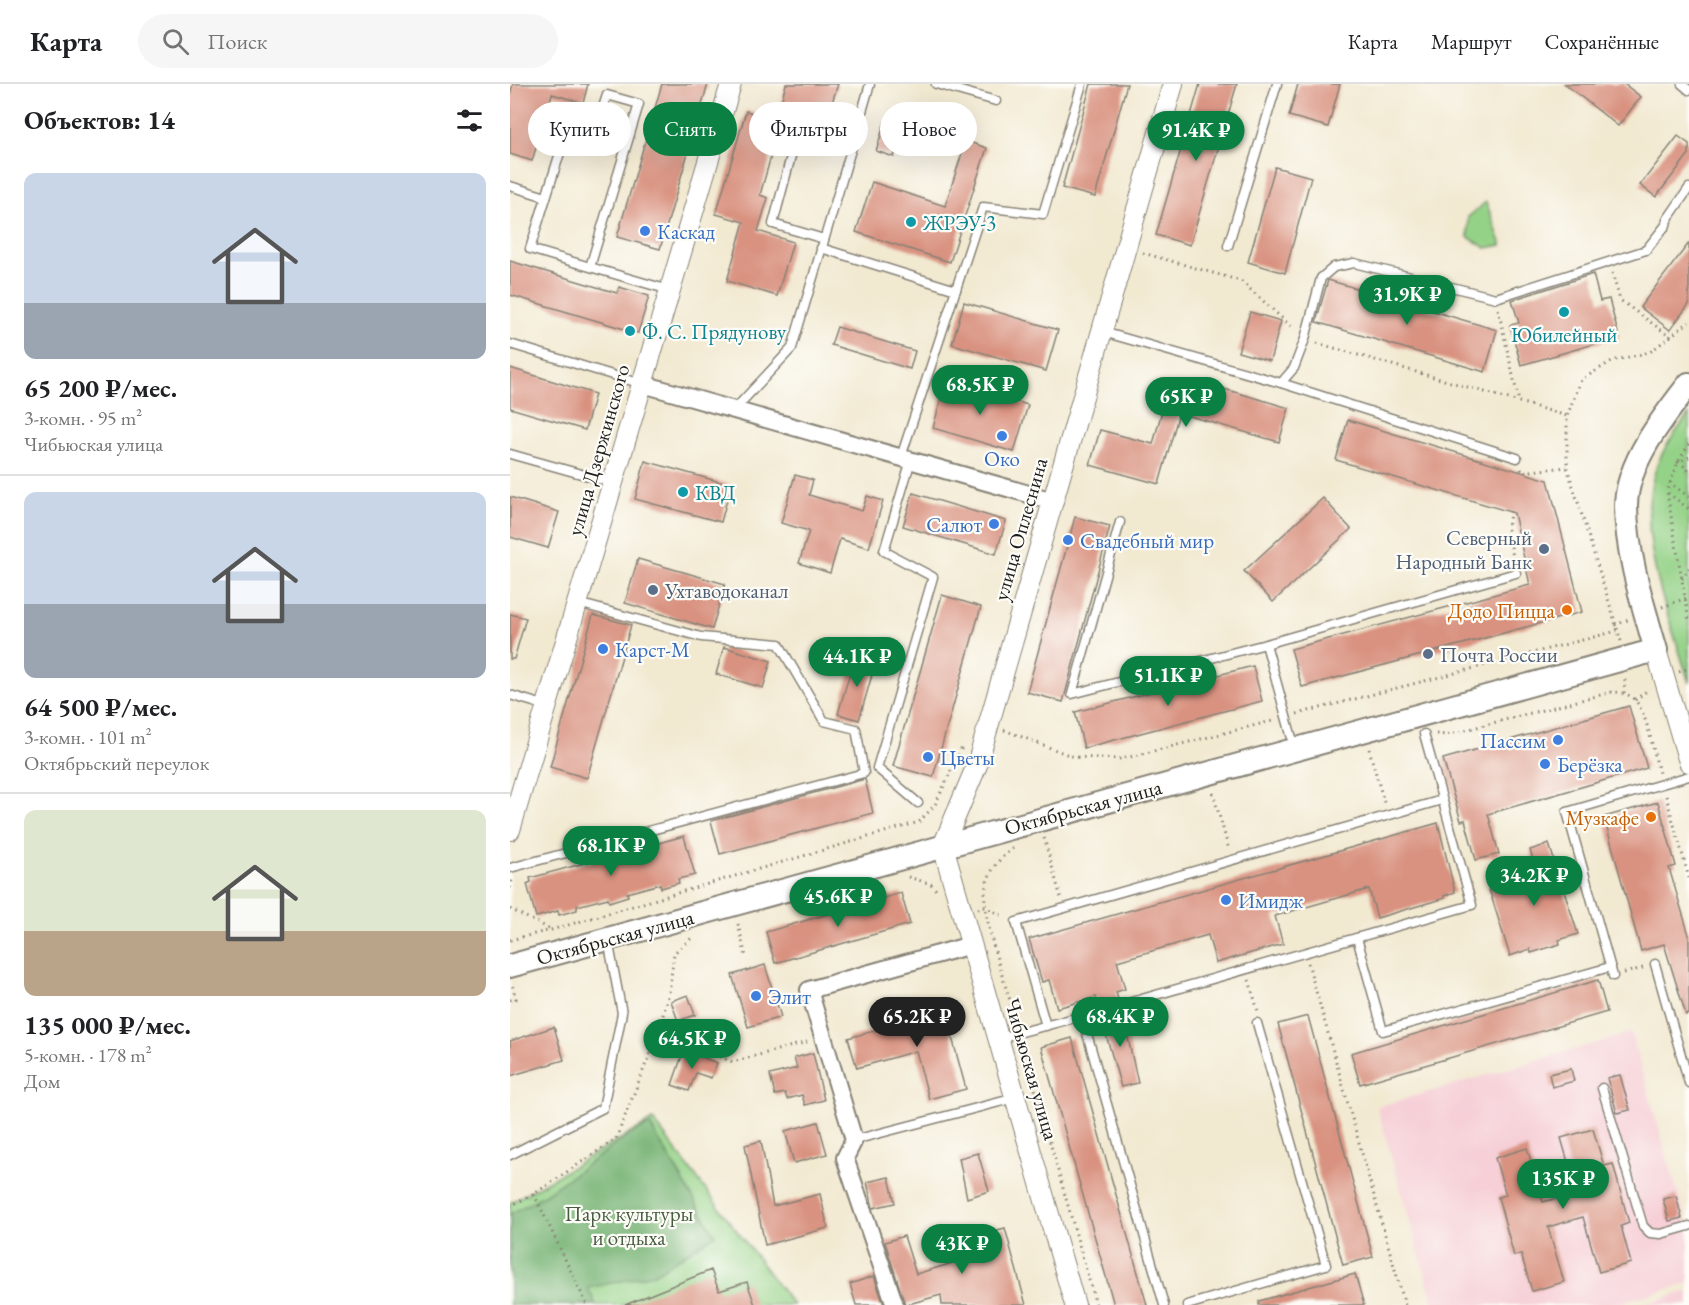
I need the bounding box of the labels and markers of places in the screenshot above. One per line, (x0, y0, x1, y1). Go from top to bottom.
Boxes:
pin: 91.4K ₽ (1141, 111, 1251, 162)
place label: ЖРЭУ-3 (922, 209, 996, 236)
marker: ЖРЭУ-3 (904, 215, 918, 229)
place label: Каскад (657, 218, 716, 245)
marker: Каскад (638, 224, 652, 238)
pin: 31.9K ₽ (1352, 275, 1462, 326)
marker: Юбилейный (1557, 305, 1571, 319)
place label: Ф. С. Прядунову (642, 318, 787, 345)
place label: Юбилейный (1511, 321, 1617, 348)
marker: Ф. С. Прядунову (623, 324, 637, 338)
pin: 68.5K ₽ (925, 365, 1035, 416)
pin: 65K ₽ (1144, 377, 1228, 428)
marker: Око (995, 429, 1009, 443)
place label: Око (984, 445, 1020, 472)
place label: КВД (695, 479, 736, 506)
marker: КВД (676, 485, 690, 499)
place label: Салют (926, 511, 982, 538)
marker: Салют (987, 517, 1001, 531)
place label: Северный Народный Банк (1396, 524, 1532, 575)
place label: Свадебный мир (1080, 527, 1214, 554)
marker: Свадебный мир (1061, 533, 1075, 547)
marker: Северный Народный Банк (1537, 542, 1551, 556)
place label: Ухтаводоканал (664, 577, 788, 604)
marker: Ухтаводоканал (646, 583, 660, 597)
place label: Додо Пицца (1448, 597, 1556, 624)
marker: Додо Пицца (1560, 603, 1574, 617)
place label: Карст-М (615, 636, 690, 663)
pin: 44.1K ₽ (802, 637, 912, 688)
place label: Почта России (1440, 641, 1558, 668)
marker: Карст-М (596, 642, 610, 656)
marker: Почта России (1421, 647, 1435, 661)
pin: 51.1K ₽ (1113, 656, 1223, 707)
place label: Пассим (1480, 727, 1546, 754)
marker: Пассим (1551, 733, 1565, 747)
place label: Цветы (940, 744, 995, 771)
marker: Цветы (921, 750, 935, 764)
place label: Берёзка (1557, 751, 1623, 778)
marker: Берёзка (1538, 757, 1552, 771)
place label: Музкафе (1565, 804, 1639, 831)
marker: Музкафе (1644, 810, 1658, 824)
pin: 68.1K ₽ (556, 826, 666, 877)
pin: 34.2K ₽ (1479, 856, 1589, 907)
pin: 45.6K ₽ (783, 877, 893, 928)
place label: Имидж (1238, 887, 1304, 914)
marker: Имидж (1219, 893, 1233, 907)
place label: Элит (768, 983, 811, 1010)
marker: Элит (749, 989, 763, 1003)
pin: 65.2K ₽ (862, 997, 972, 1048)
pin: 68.4K ₽ (1065, 997, 1175, 1048)
pin: 64.5K ₽ (637, 1019, 747, 1070)
pin: 135K ₽ (1514, 1159, 1612, 1210)
pin: 43K ₽ (920, 1224, 1004, 1275)

